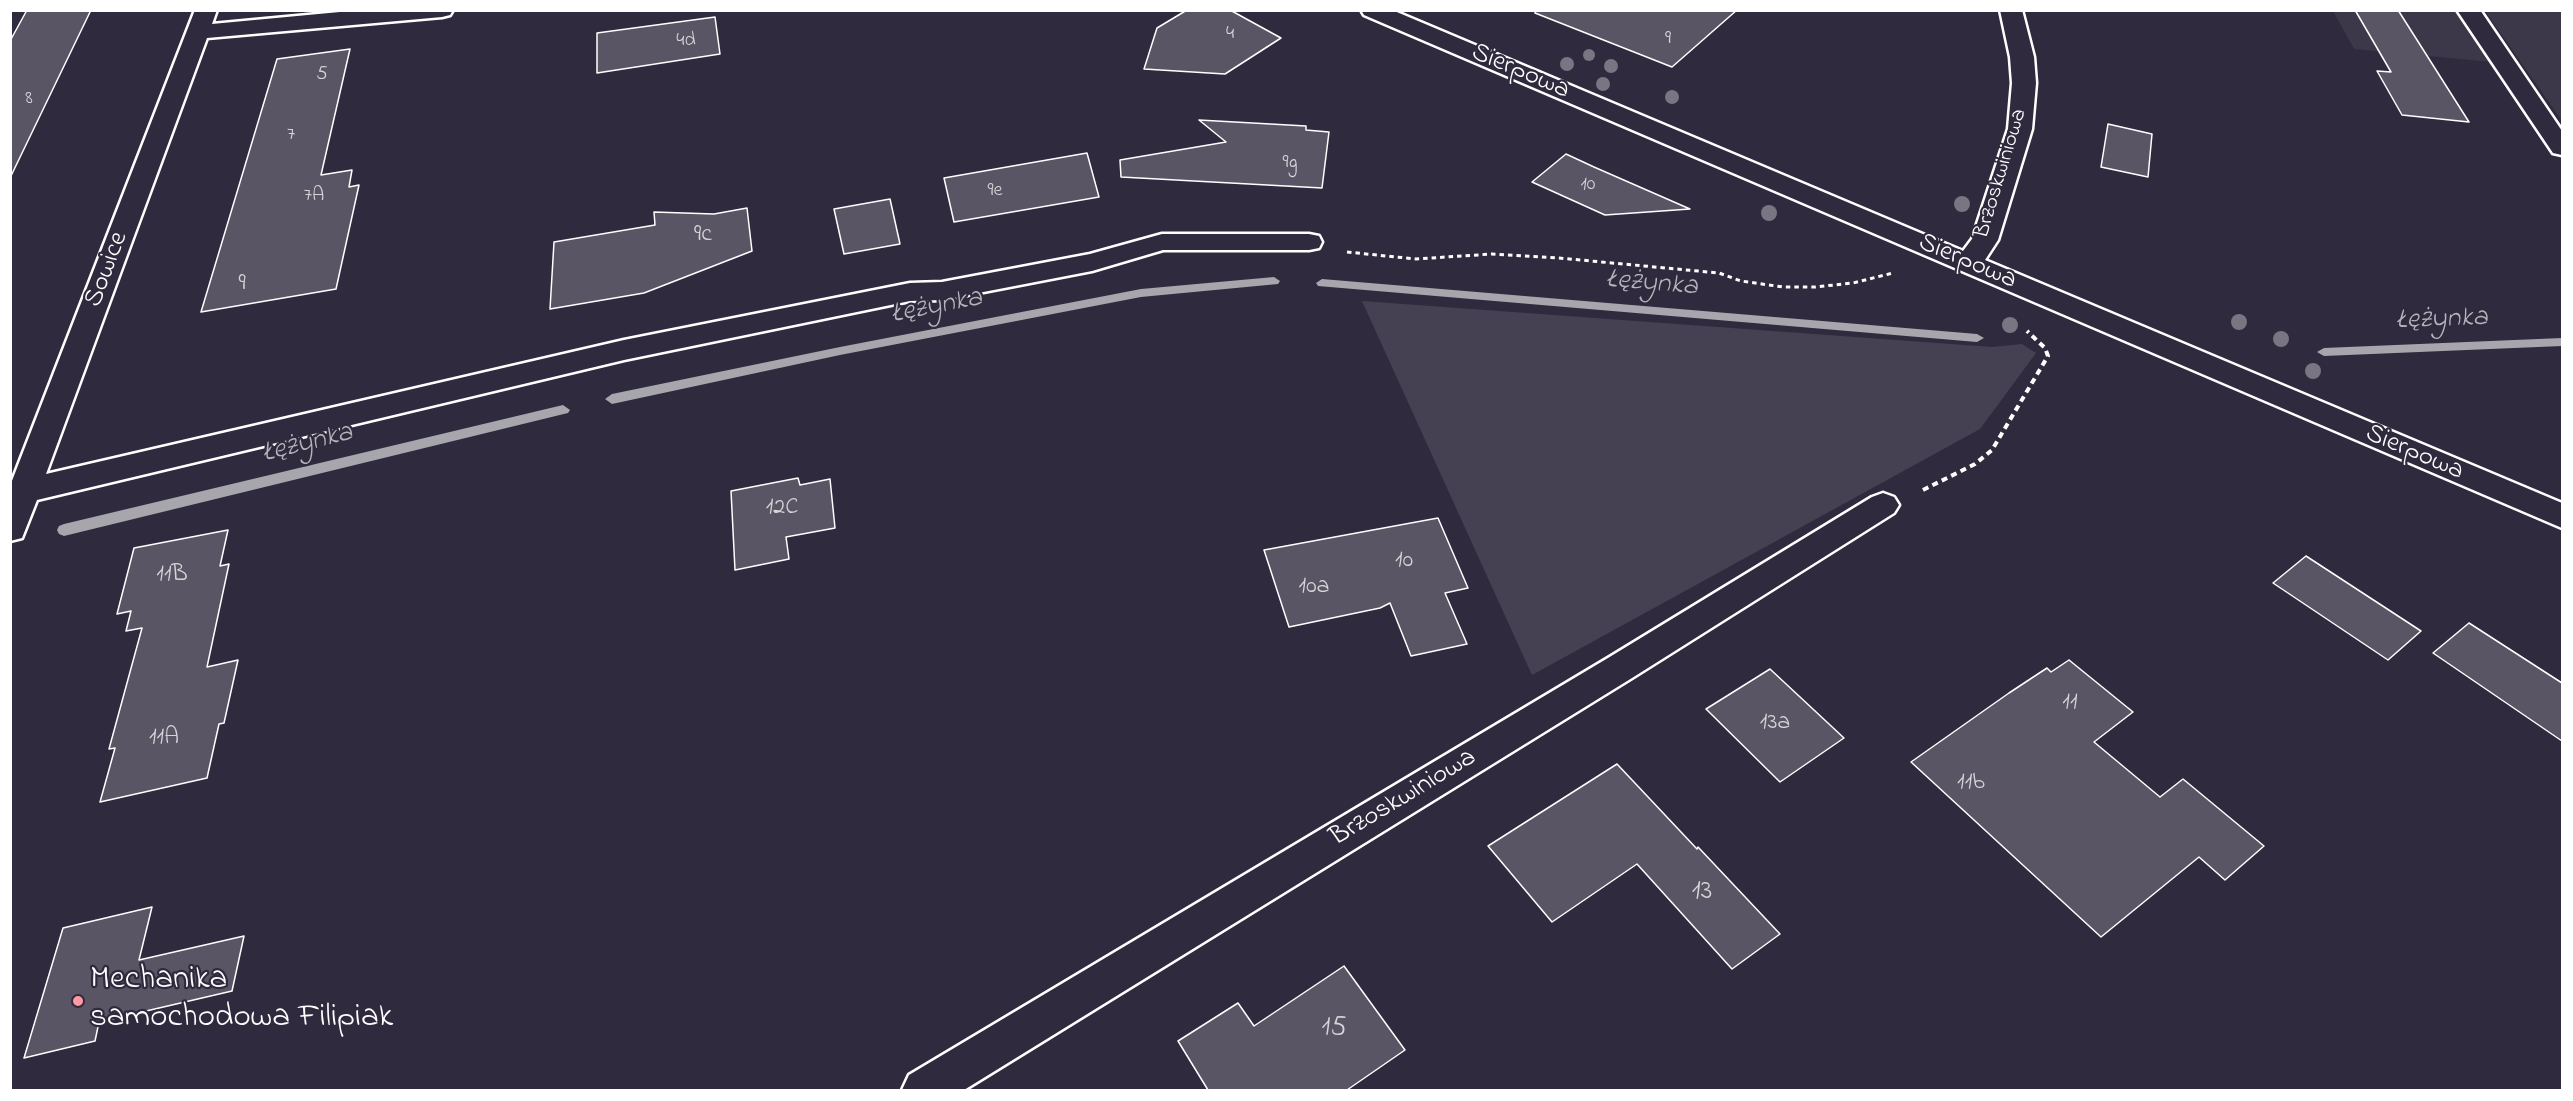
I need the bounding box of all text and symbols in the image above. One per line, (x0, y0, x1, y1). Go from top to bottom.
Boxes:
house number: 4 (1226, 23, 1234, 47)
house number: 9 (1665, 28, 1671, 52)
house number: 4d (676, 30, 696, 54)
street label: Sierpowa (1466, 38, 1574, 108)
house number: 5 (316, 64, 328, 88)
house number: 8 (25, 88, 33, 112)
street label: Brzoskwiniowa (1970, 106, 2034, 242)
house number: 7 (287, 124, 295, 148)
house number: 9g (1282, 152, 1298, 176)
house number: 10 (1581, 174, 1595, 198)
house number: 9e (988, 180, 1002, 204)
house number: 7A (304, 185, 324, 209)
house number: 9c (694, 222, 712, 250)
street label: Sowice (79, 228, 137, 312)
street label: Sierpowa (1913, 228, 2021, 298)
water label: Łężynka (1605, 264, 1699, 306)
house number: 9 (238, 271, 246, 299)
water label: Łężynka (889, 283, 985, 333)
water label: Łężynka (2396, 303, 2488, 339)
water label: Łężynka (260, 418, 356, 472)
street label: Sierpowa (2360, 419, 2468, 489)
house number: 12C (766, 495, 798, 523)
house number: 10 (1395, 548, 1413, 576)
house number: 11B (156, 562, 188, 590)
house number: 10a (1299, 574, 1329, 602)
house number: 11 (2062, 690, 2078, 718)
house number: 13a (1760, 710, 1790, 738)
house number: 11A (149, 725, 179, 753)
street label: Brzoskwiniowa (1325, 743, 1483, 855)
house number: 11b (1957, 770, 1985, 798)
house number: 13 (1692, 876, 1712, 910)
place label: Mechanika samochodowa Filipiak (90, 962, 393, 1040)
marker: Mechanika samochodowa Filipiak (71, 994, 85, 1008)
house number: 15 (1322, 1012, 1346, 1046)

